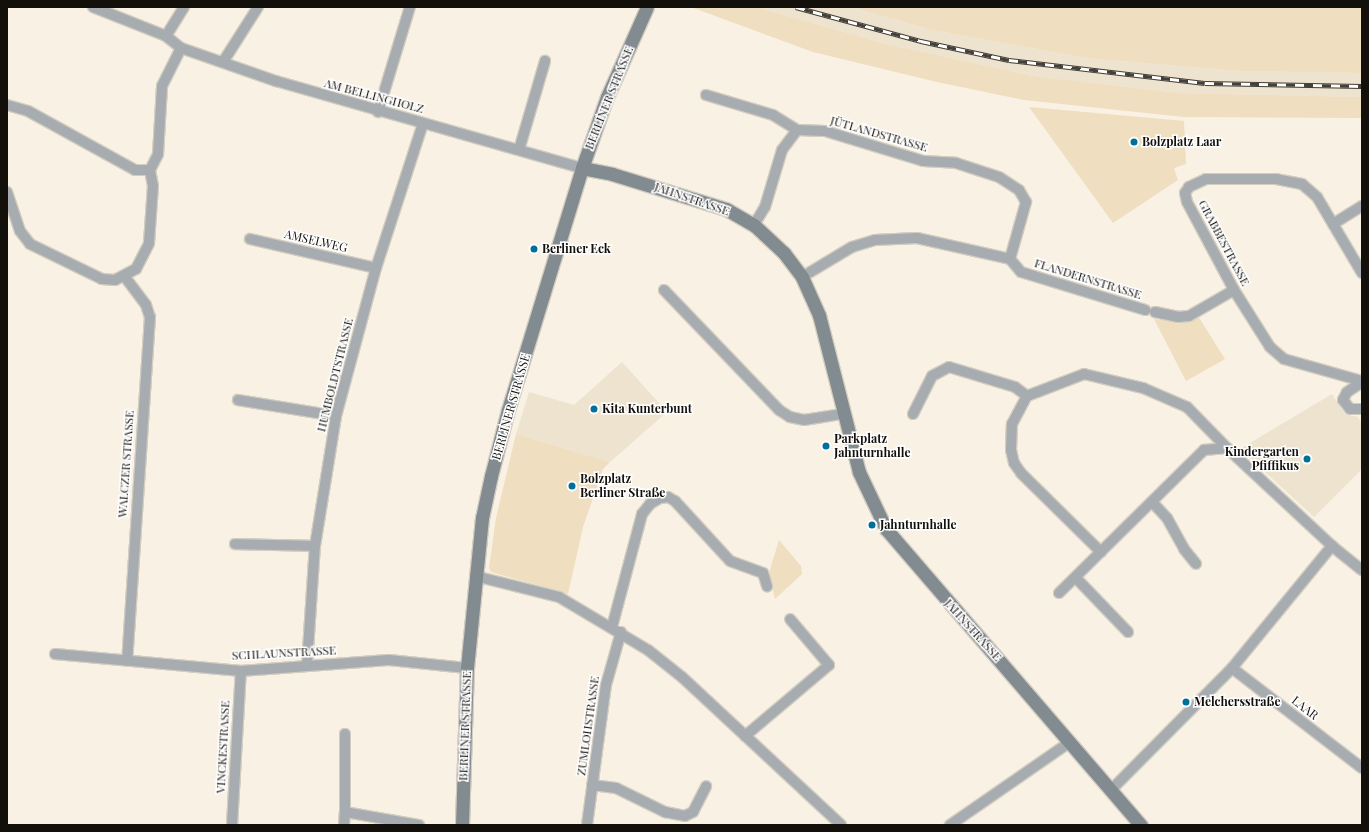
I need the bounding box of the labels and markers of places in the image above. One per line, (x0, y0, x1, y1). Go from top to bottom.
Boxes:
place label: Bolzplatz Laar (1142, 135, 1221, 149)
marker: Bolzplatz Laar (1129, 137, 1139, 147)
place label: Berliner Eck (542, 242, 611, 256)
marker: Berliner Eck (529, 244, 539, 254)
place label: Kita Kunterbunt (602, 402, 692, 416)
marker: Kita Kunterbunt (589, 404, 599, 414)
place label: Parkplatz Jahnturnhalle (834, 432, 910, 460)
marker: Parkplatz Jahnturnhalle (821, 441, 831, 451)
place label: Kindergarten Pfiffikus (1225, 445, 1299, 473)
marker: Kindergarten Pfiffikus (1302, 454, 1312, 464)
place label: Bolzplatz Berliner Straße (580, 472, 666, 500)
marker: Bolzplatz Berliner Straße (567, 481, 577, 491)
place label: Jahnturnhalle (880, 518, 956, 532)
marker: Jahnturnhalle (867, 520, 877, 530)
place label: Melchersstraße (1194, 695, 1280, 709)
marker: Melchersstraße (1181, 697, 1191, 707)

